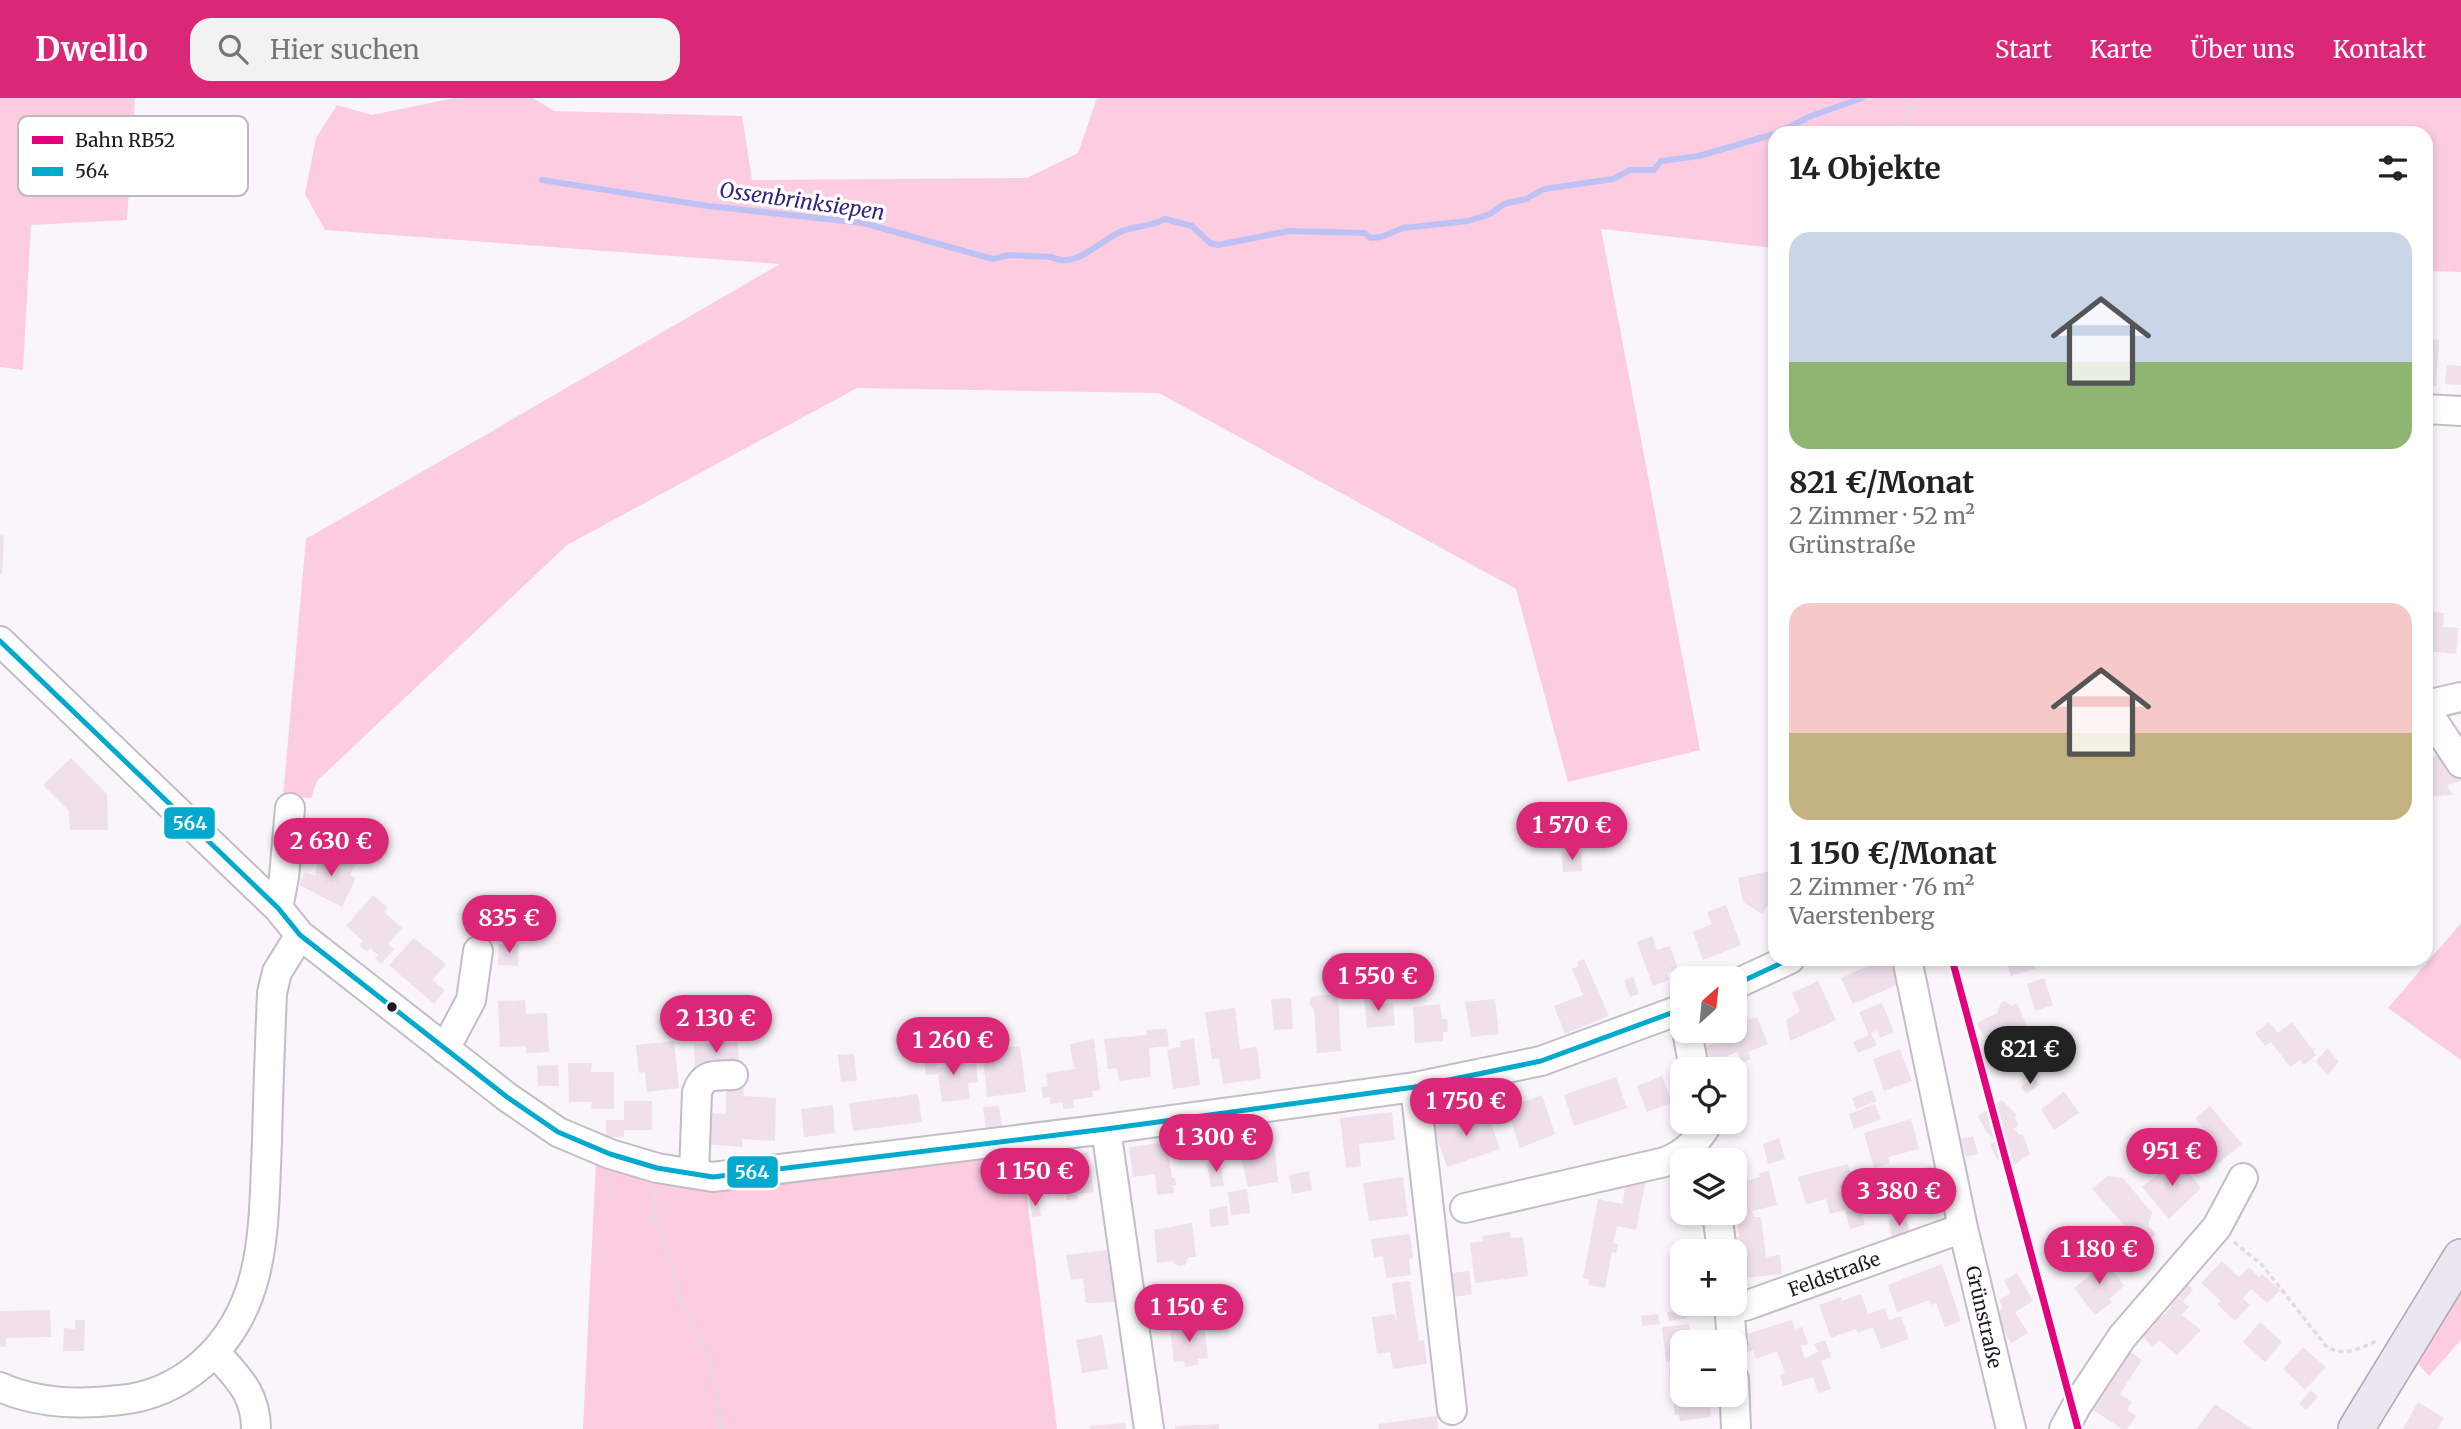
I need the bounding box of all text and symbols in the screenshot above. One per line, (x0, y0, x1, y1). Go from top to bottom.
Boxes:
search box (190, 18, 680, 81)
text: Dwello (35, 29, 148, 70)
icon: search (214, 30, 252, 68)
text: Hier suchen (270, 33, 420, 66)
text: Start (1995, 34, 2052, 65)
text: Karte (2090, 34, 2152, 65)
text: Über uns (2190, 34, 2295, 65)
text: Kontakt (2333, 34, 2426, 65)
legend (18, 116, 248, 196)
text: Bahn RB52 (75, 128, 175, 152)
text: 14 Objekte (1789, 149, 1941, 187)
icon: filters (2374, 149, 2412, 187)
text: 564 (75, 159, 109, 183)
water label: Ossenbrinksiepen (718, 176, 886, 226)
icon: home (2038, 278, 2164, 404)
text: 821 €/Monat (1789, 463, 1974, 501)
text: 2 Zimmer · 52 m² (1789, 501, 1975, 530)
text: Grünstraße (1789, 530, 1915, 559)
icon: home (2038, 649, 2164, 775)
pin: 1 570 € (1507, 802, 1637, 862)
line badge: 564 (163, 806, 216, 840)
text: 1 570 € (1532, 810, 1612, 839)
text: 564 (173, 811, 207, 835)
pin: 2 630 € (266, 818, 396, 878)
text: 2 630 € (290, 826, 372, 855)
text: 1 150 €/Monat (1789, 834, 1997, 872)
text: 2 Zimmer · 76 m² (1789, 872, 1974, 901)
pin: 835 € (460, 896, 558, 955)
text: Vaerstenberg (1789, 901, 1935, 930)
text: 835 € (478, 903, 540, 932)
pin: 1 550 € (1313, 954, 1443, 1013)
text: 1 550 € (1338, 961, 1418, 990)
north arrow (1670, 966, 1746, 1043)
map controls (1670, 966, 1747, 1407)
pin: 2 130 € (651, 996, 781, 1055)
unlabelled marker (385, 1000, 399, 1014)
text: 2 130 € (676, 1003, 756, 1032)
pin: 1 260 € (888, 1018, 1018, 1077)
text: 1 260 € (912, 1025, 994, 1054)
pin: 821 € (1981, 1026, 2079, 1086)
text: 821 € (2000, 1034, 2060, 1063)
button: locate (1670, 1057, 1747, 1134)
pin: 1 750 € (1401, 1079, 1531, 1138)
text: 1 750 € (1426, 1086, 1506, 1115)
pin: 1 300 € (1151, 1114, 1281, 1174)
text: 1 300 € (1175, 1122, 1257, 1151)
pin: 951 € (2123, 1128, 2221, 1188)
text: 951 € (2142, 1136, 2202, 1165)
pin: 1 150 € (970, 1148, 1100, 1208)
button: layers (1670, 1148, 1747, 1225)
line badge: 564 (726, 1155, 779, 1189)
text: 1 150 € (996, 1156, 1074, 1185)
text: 564 (735, 1160, 769, 1184)
pin: 3 380 € (1834, 1168, 1964, 1228)
text: 3 380 € (1857, 1176, 1941, 1205)
pin: 1 180 € (2034, 1226, 2164, 1286)
text: 1 180 € (2060, 1234, 2138, 1263)
button: + (1670, 1239, 1747, 1316)
street label: Feldstraße (1785, 1246, 1883, 1302)
street label: Grünstraße (1961, 1263, 2007, 1371)
pin: 1 150 € (1124, 1284, 1254, 1344)
text: 1 150 € (1150, 1292, 1228, 1321)
button: − (1670, 1330, 1747, 1407)

